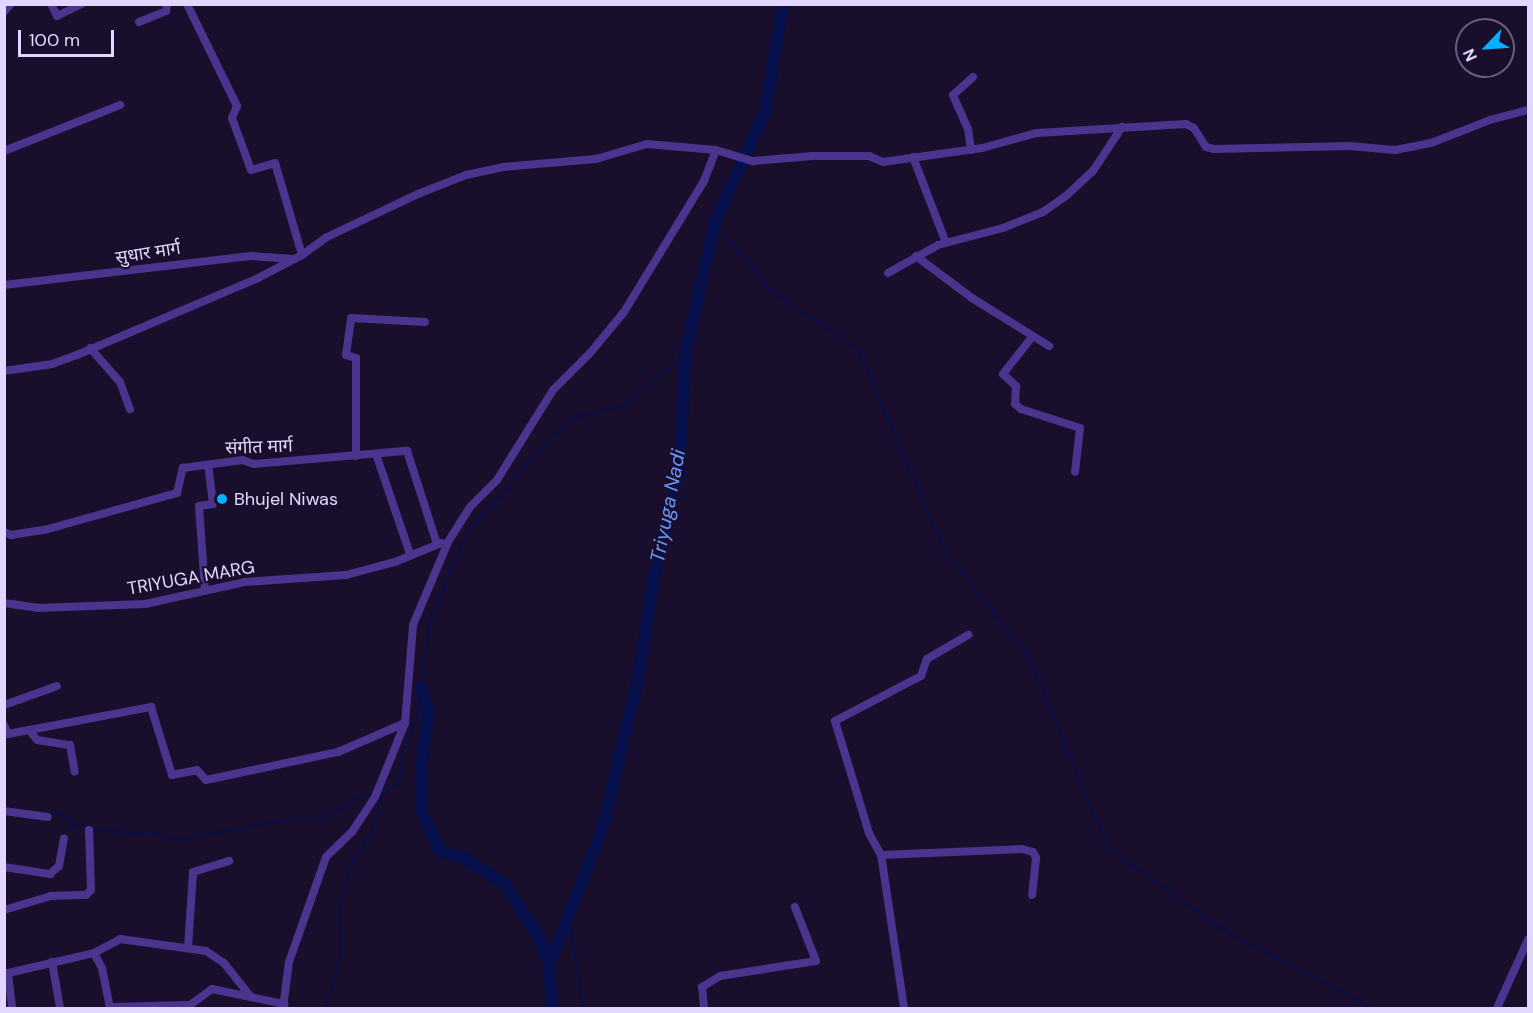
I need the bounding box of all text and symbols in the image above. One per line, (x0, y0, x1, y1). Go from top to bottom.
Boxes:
scale bar (21, 18, 117, 56)
north arrow (1455, 18, 1515, 78)
text: 100 m (29, 28, 80, 52)
text: N (1458, 45, 1482, 65)
street label: सुधार मार्ग (114, 237, 182, 269)
street label: संगीत मार्ग (225, 435, 293, 459)
water label: Triyuga Nadi (645, 447, 691, 565)
place label: Bhujel Niwas (234, 488, 338, 510)
marker: Bhujel Niwas (215, 492, 229, 506)
street label: TRIYUGA MARG (126, 556, 256, 600)

